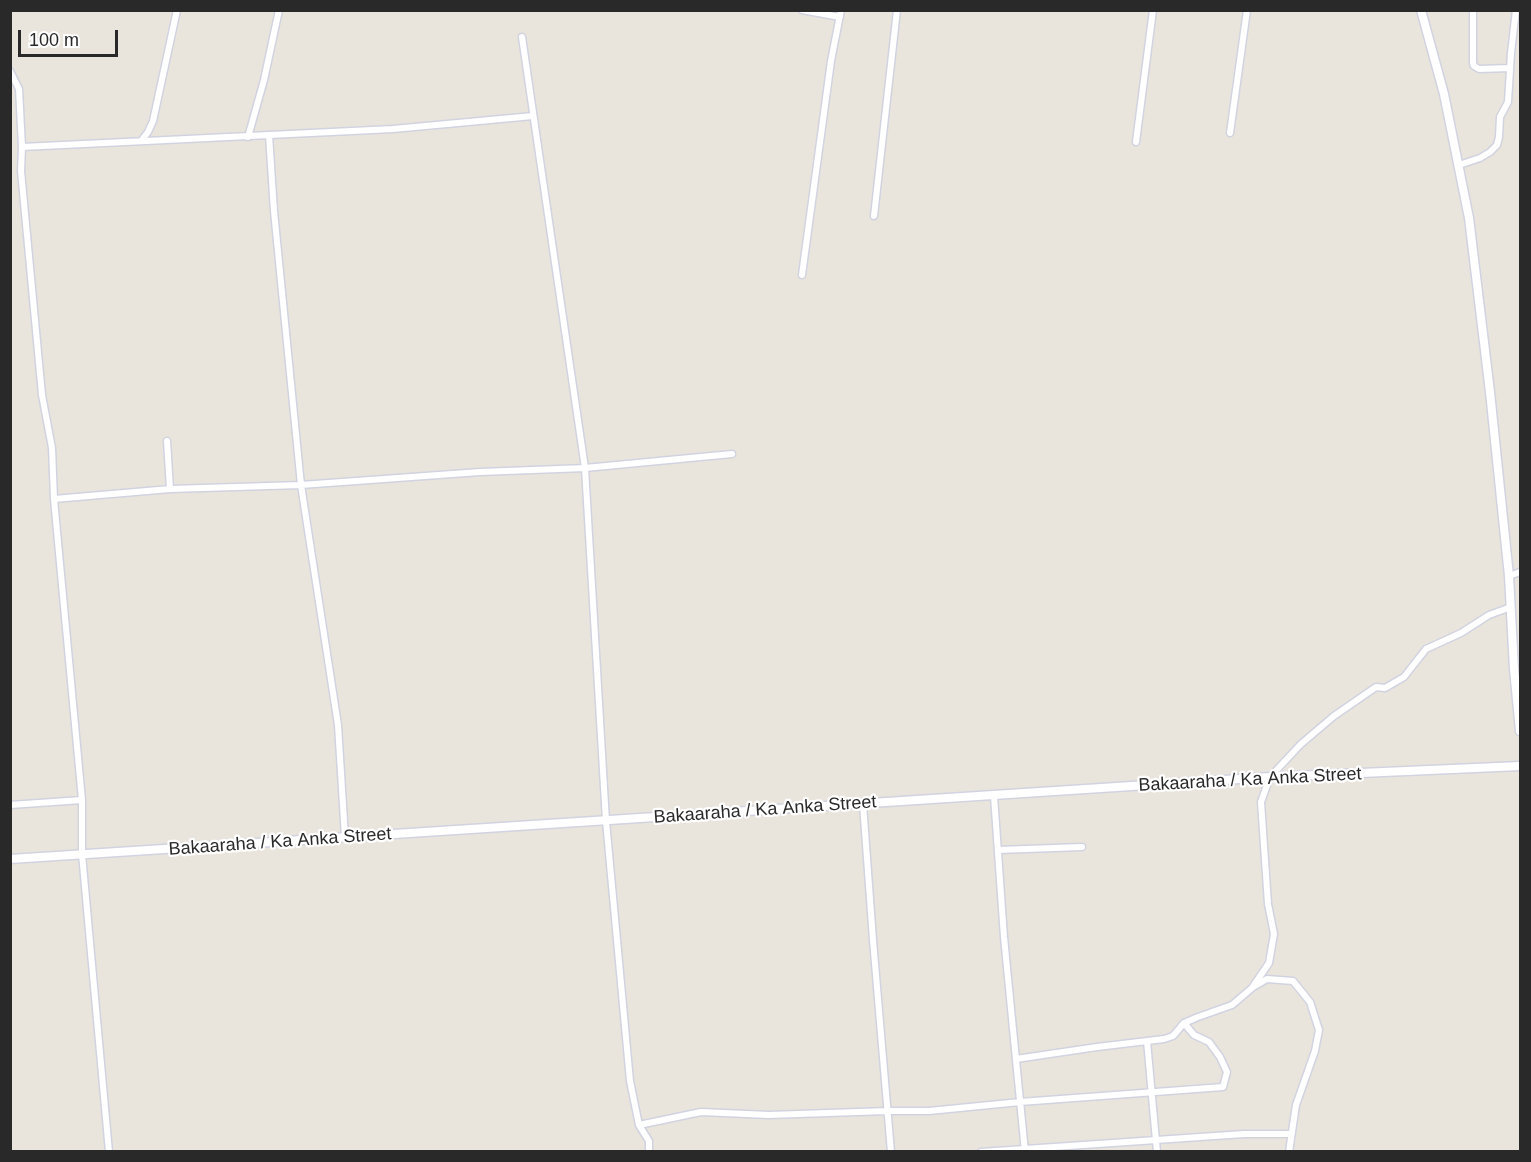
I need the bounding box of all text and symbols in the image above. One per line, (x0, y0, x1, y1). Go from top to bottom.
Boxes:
scale bar (21, 18, 122, 56)
text: 100 m (29, 30, 79, 50)
street label: Bakaaraha / Ka Anka Street (1138, 763, 1362, 797)
street label: Bakaaraha / Ka Anka Street (653, 791, 877, 829)
street label: Bakaaraha / Ka Anka Street (168, 823, 392, 861)

